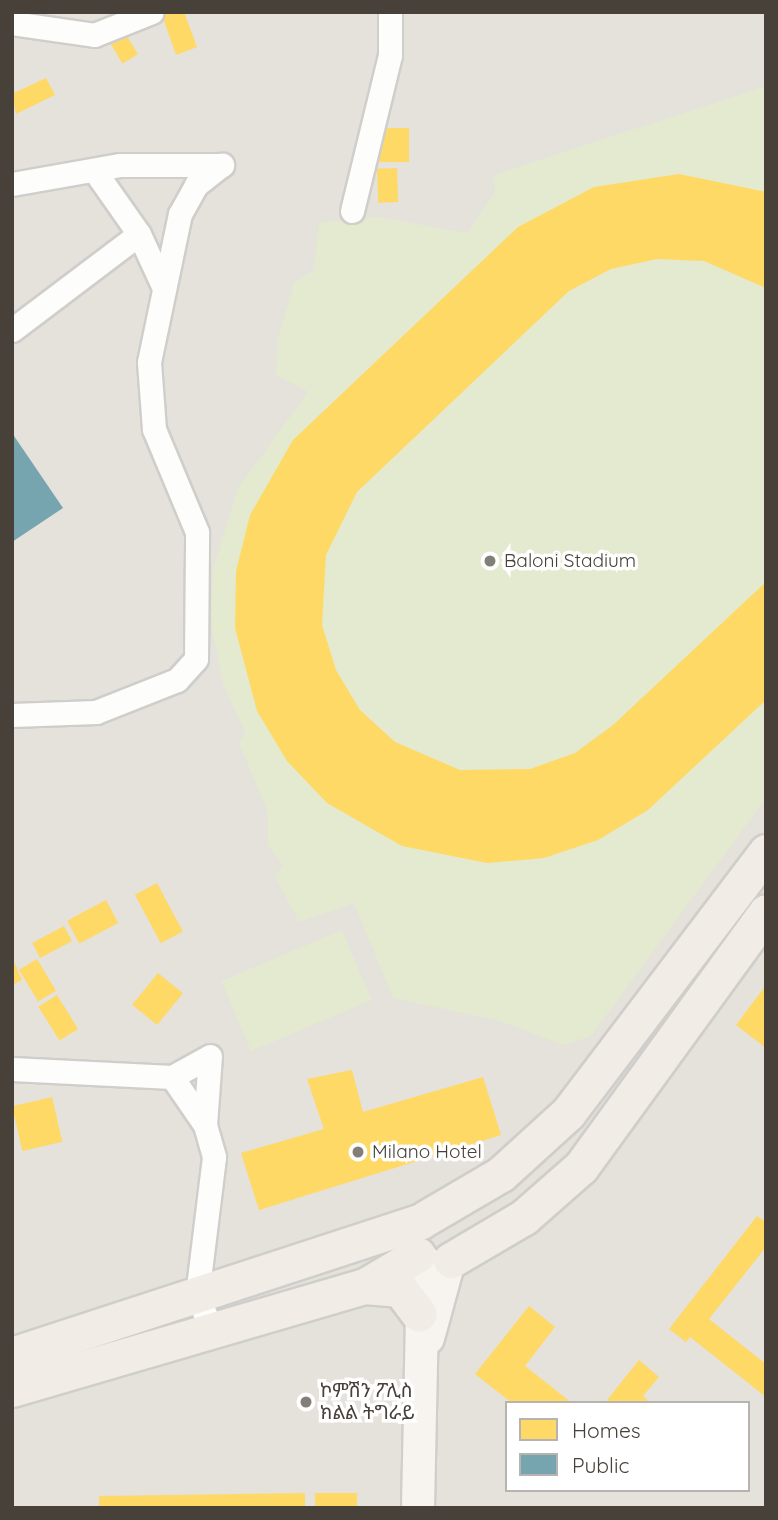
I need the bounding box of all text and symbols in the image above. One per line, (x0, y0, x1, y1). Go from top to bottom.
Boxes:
place label: Baloni Stadium (504, 550, 636, 572)
marker: Baloni Stadium (482, 553, 498, 569)
place label: Milano Hotel (372, 1141, 482, 1163)
marker: Milano Hotel (350, 1144, 366, 1160)
place label: ኮምሽን ፖሊስ ክልል ትግራይ (320, 1380, 415, 1424)
marker: ኮምሽን ፖሊስ ክልል ትግራይ (298, 1394, 314, 1410)
legend (505, 1401, 750, 1492)
text: Homes (572, 1417, 641, 1443)
text: Public (572, 1452, 629, 1478)

